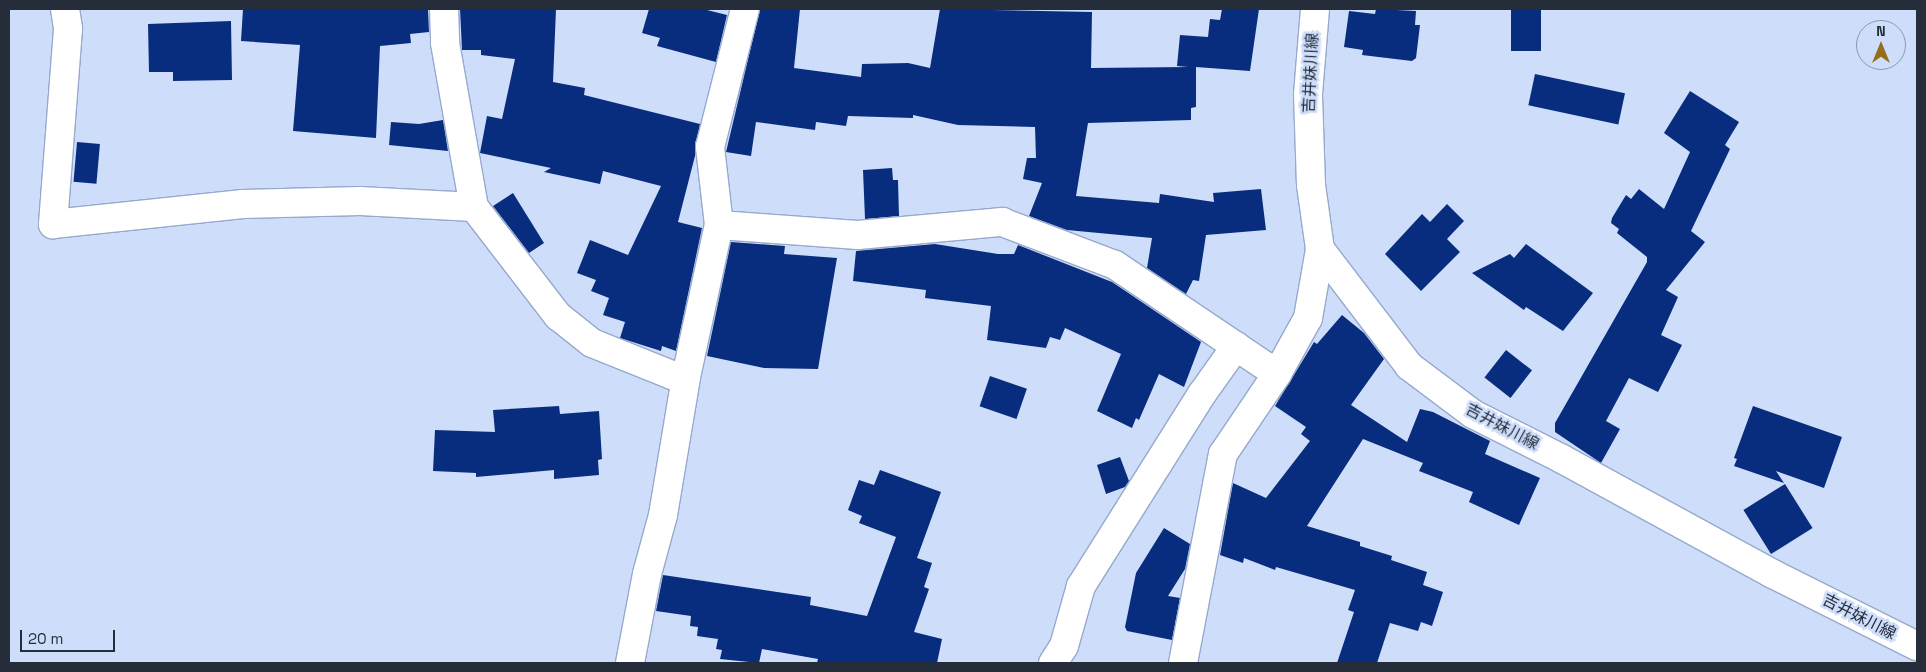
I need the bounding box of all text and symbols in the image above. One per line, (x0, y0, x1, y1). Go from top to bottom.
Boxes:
north arrow (1856, 20, 1906, 70)
text: N (1876, 22, 1886, 40)
street label: 吉井妹川線 (1299, 33, 1323, 113)
street label: 吉井妹川線 (1462, 400, 1542, 454)
street label: 吉井妹川線 (1819, 590, 1899, 644)
scale bar (22, 620, 118, 652)
text: 20 m (28, 629, 63, 648)

